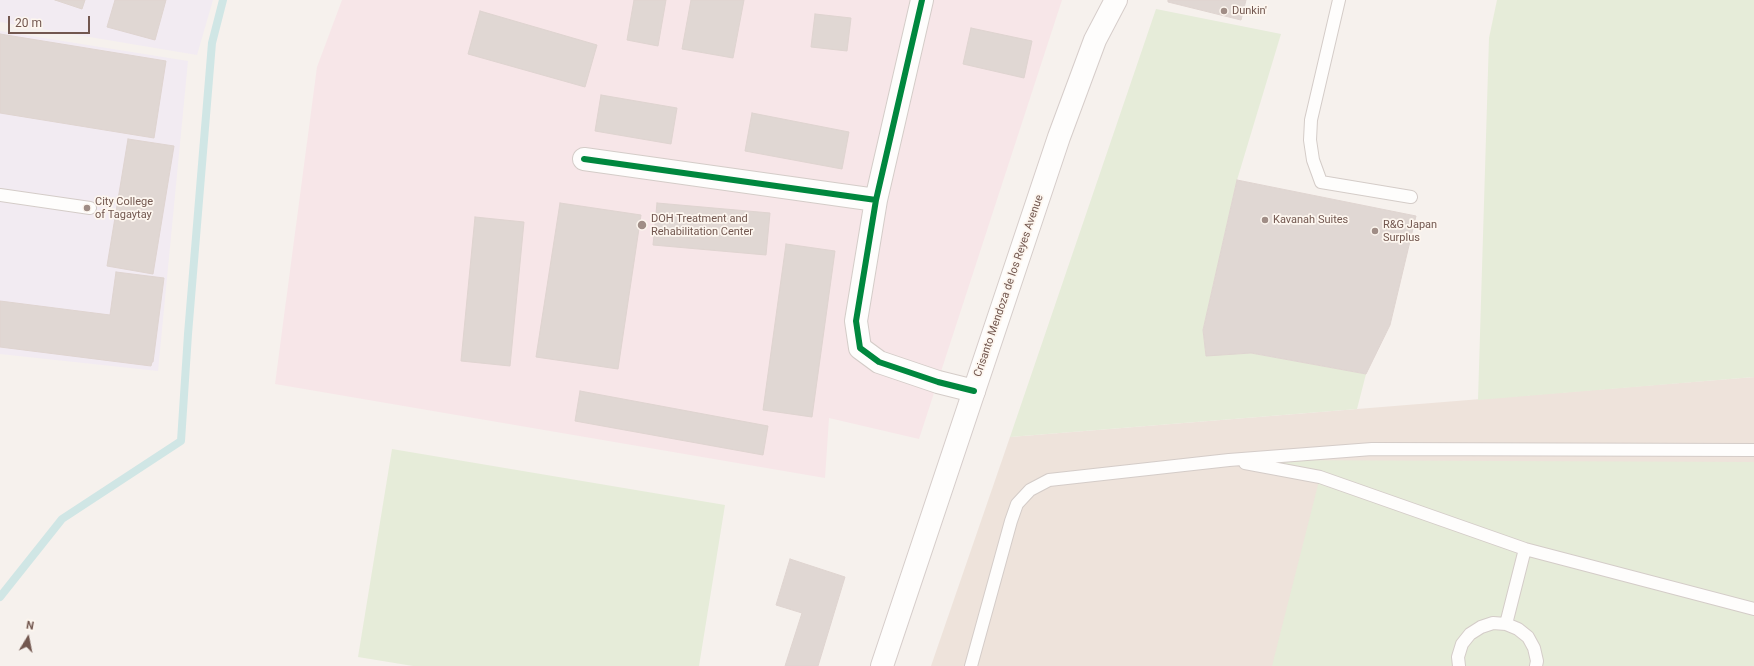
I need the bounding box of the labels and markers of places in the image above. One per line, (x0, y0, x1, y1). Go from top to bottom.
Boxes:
place label: Dunkin' (1232, 4, 1267, 18)
marker: Dunkin' (1219, 6, 1229, 16)
place label: City College of Tagaytay (95, 195, 153, 221)
marker: City College of Tagaytay (82, 203, 92, 213)
place label: DOH Treatment and Rehabilitation Center (651, 212, 753, 238)
place label: Kavanah Suites (1273, 213, 1348, 227)
marker: Kavanah Suites (1260, 215, 1270, 225)
place label: R&G Japan Surplus (1383, 218, 1437, 244)
marker: DOH Treatment and Rehabilitation Center (636, 219, 648, 231)
marker: R&G Japan Surplus (1370, 226, 1380, 236)

